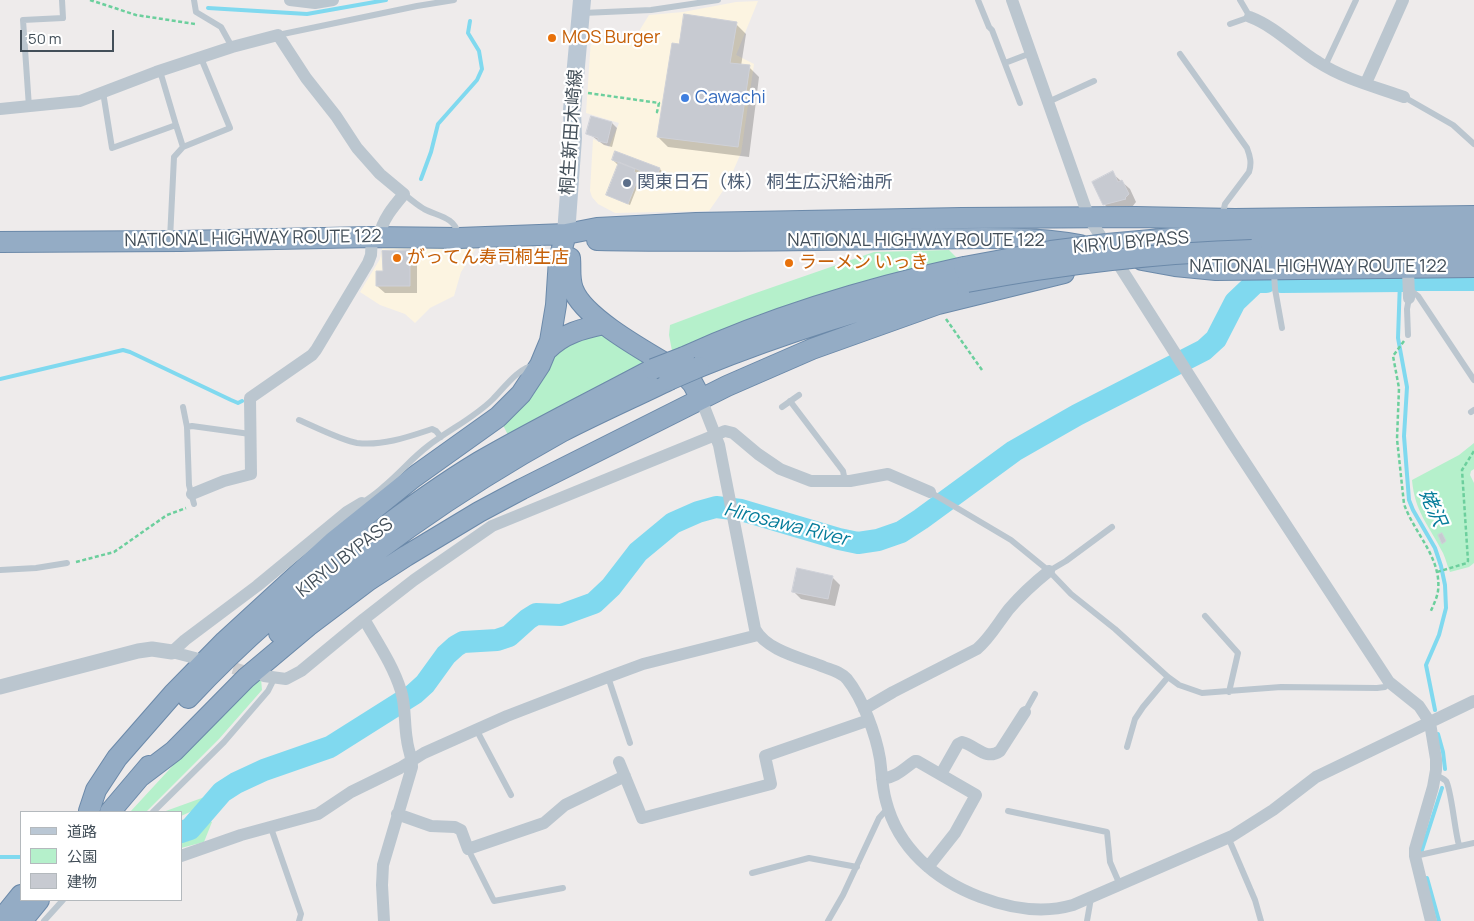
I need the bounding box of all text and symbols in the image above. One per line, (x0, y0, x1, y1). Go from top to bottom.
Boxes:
scale bar (22, 20, 116, 52)
place label: MOS Burger (562, 27, 660, 49)
text: 50 m (28, 28, 62, 49)
marker: MOS Burger (546, 32, 558, 44)
street label: 桐生新田木崎線 (557, 68, 587, 196)
place label: Cawachi (695, 87, 766, 109)
marker: Cawachi (679, 92, 691, 104)
place label: 関東日石（株） 桐生広沢給油所 (637, 172, 893, 194)
marker: 関東日石（株） 桐生広沢給油所 (621, 177, 633, 189)
street label: NATIONAL HIGHWAY ROUTE 122 (124, 226, 382, 252)
street label: KIRYU BYPASS (1072, 227, 1190, 259)
street label: NATIONAL HIGHWAY ROUTE 122 (787, 230, 1045, 252)
place label: がってん寿司桐生店 (407, 247, 569, 269)
marker: がってん寿司桐生店 (391, 252, 403, 264)
place label: ラーメン いっき (799, 252, 929, 274)
street label: NATIONAL HIGHWAY ROUTE 122 (1189, 256, 1447, 278)
marker: ラーメン いっき (783, 257, 795, 269)
water label: 姥沢 (1414, 486, 1450, 530)
water label: Hirosawa River (721, 499, 851, 551)
street label: KIRYU BYPASS (293, 514, 397, 602)
legend (20, 811, 182, 901)
text: 道路 (67, 821, 97, 842)
text: 公園 (67, 846, 97, 867)
text: 建物 (67, 871, 97, 892)

